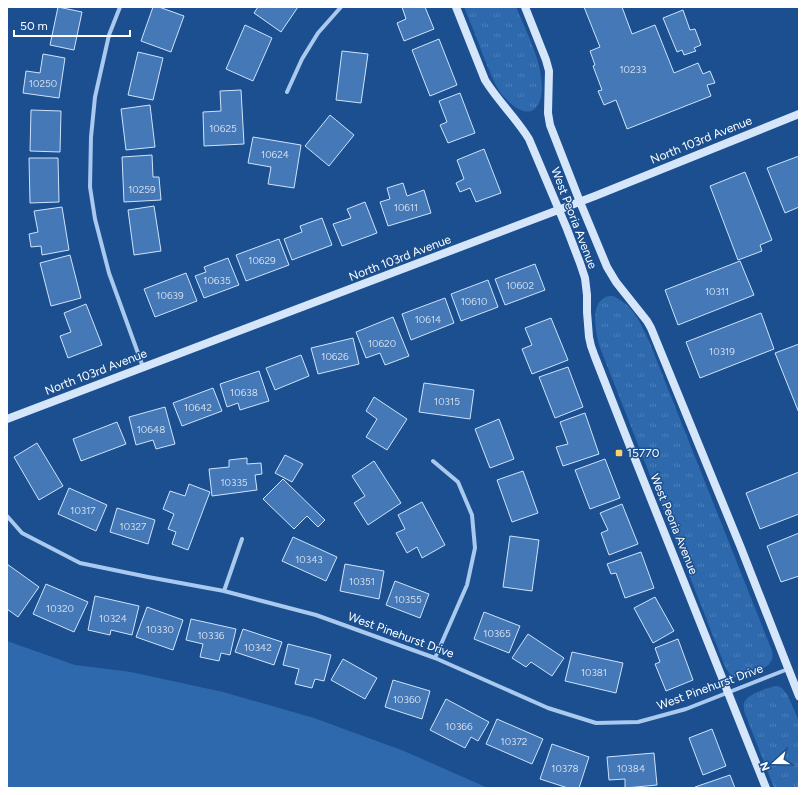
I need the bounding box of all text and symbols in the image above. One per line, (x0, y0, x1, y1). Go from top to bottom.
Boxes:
scale bar (14, 12, 130, 38)
text: 50 m (20, 19, 48, 33)
house number: 10233 (619, 63, 647, 76)
house number: 10250 (29, 77, 57, 90)
street label: North 103rd Avenue (648, 113, 754, 167)
house number: 10625 (209, 122, 237, 135)
house number: 10624 (261, 148, 289, 161)
street label: West Peoria Avenue (548, 165, 600, 271)
house number: 10259 (128, 183, 156, 196)
house number: 10611 (394, 201, 418, 214)
street label: North 103rd Avenue (347, 232, 453, 284)
house number: 10629 (248, 254, 276, 267)
house number: 10635 (203, 274, 231, 287)
house number: 10602 (506, 279, 534, 292)
house number: 10311 (705, 285, 729, 298)
house number: 10639 (156, 289, 184, 302)
house number: 10610 (461, 295, 487, 308)
house number: 10614 (415, 313, 441, 326)
house number: 10620 (368, 337, 396, 350)
house number: 10319 (709, 345, 735, 358)
street label: North 103rd Avenue (43, 346, 149, 398)
house number: 10626 (321, 350, 349, 363)
house number: 10638 (230, 386, 258, 399)
house number: 10315 (434, 395, 460, 408)
house number: 10642 (184, 401, 212, 414)
house number: 10648 (137, 423, 165, 436)
place label: 15770 (627, 446, 660, 460)
marker: 15770 (614, 448, 624, 458)
street label: West Peoria Avenue (647, 472, 701, 577)
house number: 10335 (220, 476, 248, 489)
house number: 10317 (70, 504, 96, 517)
house number: 10327 (120, 520, 147, 533)
house number: 10343 (295, 553, 323, 566)
house number: 10351 (349, 575, 375, 588)
house number: 10355 (394, 593, 422, 606)
house number: 10320 (46, 602, 74, 615)
street label: West Pinehurst Drive (346, 609, 456, 661)
house number: 10324 (99, 612, 127, 625)
house number: 10330 (146, 623, 174, 636)
house number: 10365 (483, 627, 511, 640)
house number: 10336 (197, 629, 225, 642)
house number: 10342 (244, 641, 272, 654)
street label: West Pinehurst Drive (655, 661, 765, 713)
house number: 10381 (581, 666, 607, 679)
house number: 10360 (393, 693, 421, 706)
house number: 10366 (445, 720, 473, 733)
house number: 10372 (501, 735, 527, 748)
north arrow (754, 743, 794, 783)
text: N (758, 760, 773, 773)
house number: 10378 (551, 762, 579, 775)
house number: 10384 (617, 762, 645, 775)

